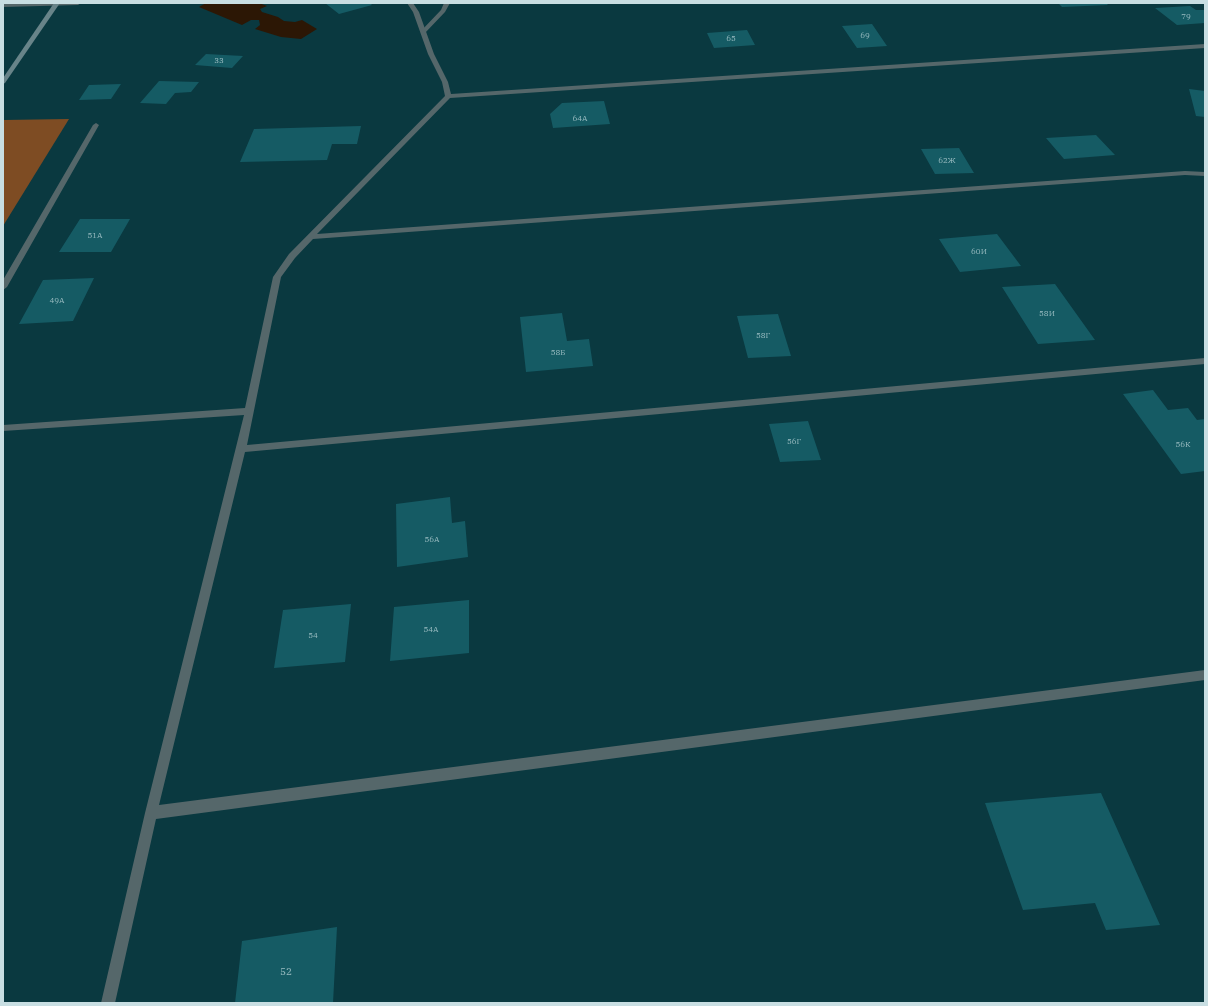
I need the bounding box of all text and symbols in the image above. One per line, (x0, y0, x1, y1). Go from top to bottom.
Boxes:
house number: 79 (1181, 12, 1191, 22)
house number: 69 (860, 31, 870, 41)
house number: 65 (726, 34, 736, 44)
house number: 33 (214, 56, 224, 66)
house number: 64А (572, 114, 588, 124)
house number: 62Ж (938, 156, 956, 166)
house number: 51А (87, 231, 103, 241)
house number: 60И (971, 247, 987, 257)
house number: 49А (49, 296, 65, 306)
house number: 58И (1039, 309, 1055, 319)
house number: 58Г (756, 331, 770, 341)
house number: 58Б (551, 348, 565, 358)
house number: 56Г (787, 437, 801, 447)
house number: 56К (1175, 440, 1191, 450)
house number: 56А (424, 535, 440, 545)
house number: 54А (423, 625, 439, 635)
house number: 54 (308, 631, 318, 641)
house number: 52 (280, 966, 292, 978)

